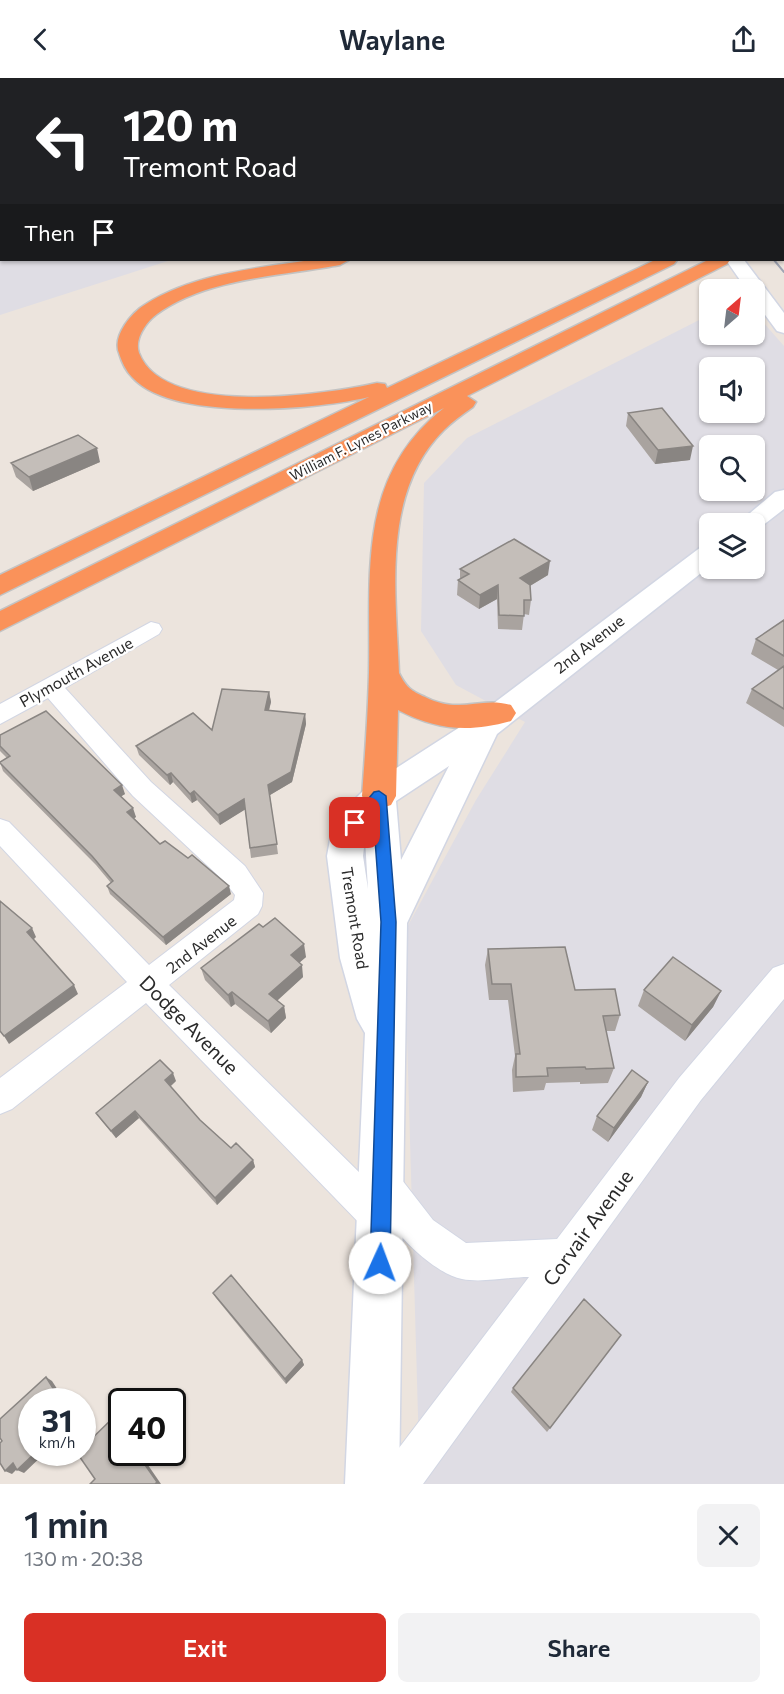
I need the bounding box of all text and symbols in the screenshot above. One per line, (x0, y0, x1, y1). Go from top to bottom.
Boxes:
icon: back (24, 23, 57, 56)
text: Waylane (339, 23, 445, 56)
icon: share (727, 23, 760, 56)
text: 120 m (123, 98, 238, 150)
icon: left (24, 102, 102, 180)
text: Tremont Road (123, 150, 297, 183)
icon: arrive (87, 216, 120, 249)
text: Then (24, 219, 75, 246)
north arrow (699, 279, 765, 345)
map controls (699, 279, 765, 579)
button: sound (699, 357, 765, 423)
street label: William F. Lynes Parkway (287, 397, 435, 484)
button: search (699, 435, 765, 501)
button: layers (699, 513, 765, 579)
street label: 2nd Avenue (550, 610, 628, 677)
street label: Plymouth Avenue (16, 632, 136, 711)
pin (329, 797, 380, 848)
icon: arrive (338, 806, 371, 839)
street label: Tremont Road (338, 865, 373, 970)
street label: 2nd Avenue (162, 910, 240, 977)
street label: Dodge Avenue (135, 970, 244, 1079)
street label: Corvair Avenue (537, 1165, 637, 1290)
position arrow (348, 1231, 412, 1295)
speed limit sign: 40 (108, 1388, 186, 1466)
text: 31 (41, 1401, 73, 1438)
text: km/h (39, 1433, 75, 1451)
text: 1 min (24, 1501, 109, 1545)
button: close (697, 1504, 760, 1567)
text: 130 m · 20:38 (24, 1546, 143, 1570)
button: Exit (24, 1613, 386, 1682)
button: Share (398, 1613, 760, 1682)

